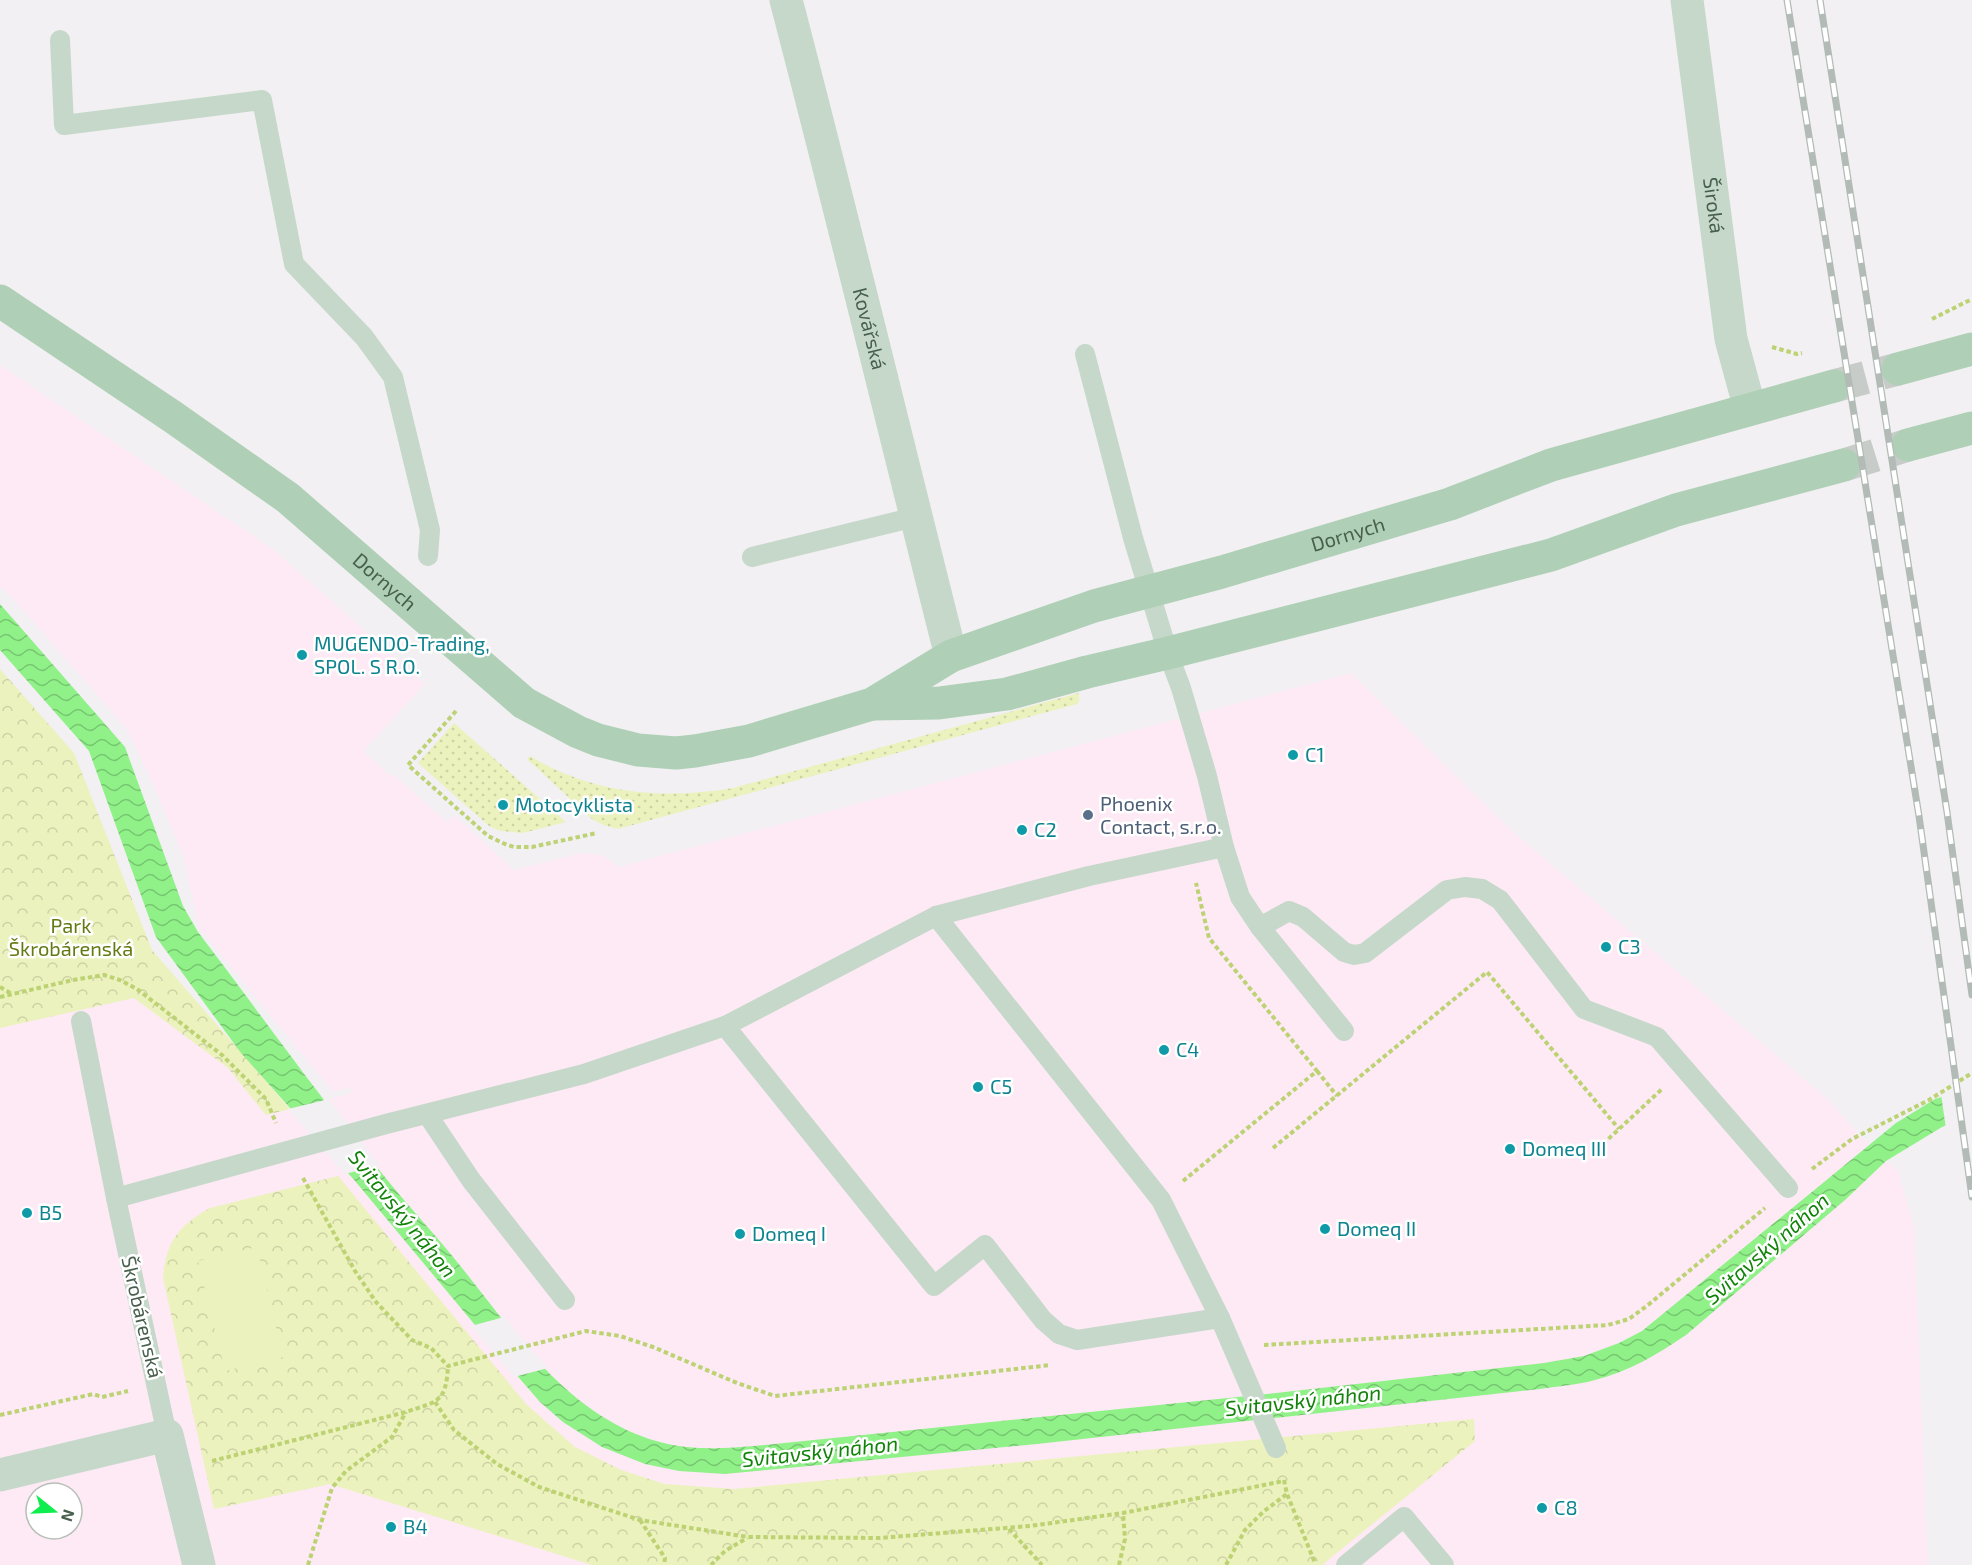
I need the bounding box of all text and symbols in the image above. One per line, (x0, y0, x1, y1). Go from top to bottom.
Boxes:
street label: Široká (1699, 176, 1730, 235)
street label: Kovářská (849, 285, 892, 372)
street label: Dornych (1308, 511, 1388, 556)
street label: Dornych (349, 547, 422, 615)
place label: MUGENDO-Trading, SPOL. S R.O. (314, 631, 490, 678)
marker: MUGENDO-Trading, SPOL. S R.O. (295, 648, 309, 662)
place label: C1 (1305, 742, 1324, 766)
marker: C1 (1286, 748, 1300, 762)
place label: Phoenix Contact, s.r.o. (1100, 791, 1222, 838)
place label: Motocyklista (515, 792, 633, 816)
marker: Motocyklista (496, 798, 510, 812)
marker: Phoenix Contact, s.r.o. (1081, 808, 1095, 822)
place label: C2 (1034, 817, 1057, 841)
marker: C2 (1015, 823, 1029, 837)
park label: Park Škrobárenská (9, 913, 133, 960)
place label: C3 (1618, 934, 1641, 958)
marker: C3 (1599, 940, 1613, 954)
place label: C4 (1176, 1037, 1199, 1061)
marker: C4 (1157, 1043, 1171, 1057)
place label: C5 (990, 1074, 1012, 1098)
marker: C5 (971, 1080, 985, 1094)
place label: Domeq III (1522, 1136, 1606, 1160)
marker: Domeq III (1503, 1142, 1517, 1156)
water label: Svitavský náhon (343, 1144, 462, 1283)
water label: Svitavský náhon (1699, 1187, 1834, 1310)
place label: B5 (39, 1200, 62, 1224)
marker: B5 (20, 1206, 34, 1220)
place label: Domeq II (1337, 1216, 1416, 1240)
place label: Domeq I (752, 1221, 826, 1245)
marker: Domeq II (1318, 1222, 1332, 1236)
marker: Domeq I (733, 1227, 747, 1241)
street label: Škrobárenská (117, 1253, 169, 1380)
water label: Svitavský náhon (1224, 1379, 1382, 1421)
water label: Svitavský náhon (741, 1430, 899, 1472)
north arrow (24, 1481, 84, 1541)
place label: C8 (1554, 1495, 1578, 1519)
marker: C8 (1535, 1501, 1549, 1515)
text: N (58, 1507, 80, 1524)
place label: B4 (403, 1514, 428, 1538)
marker: B4 (384, 1520, 398, 1534)

